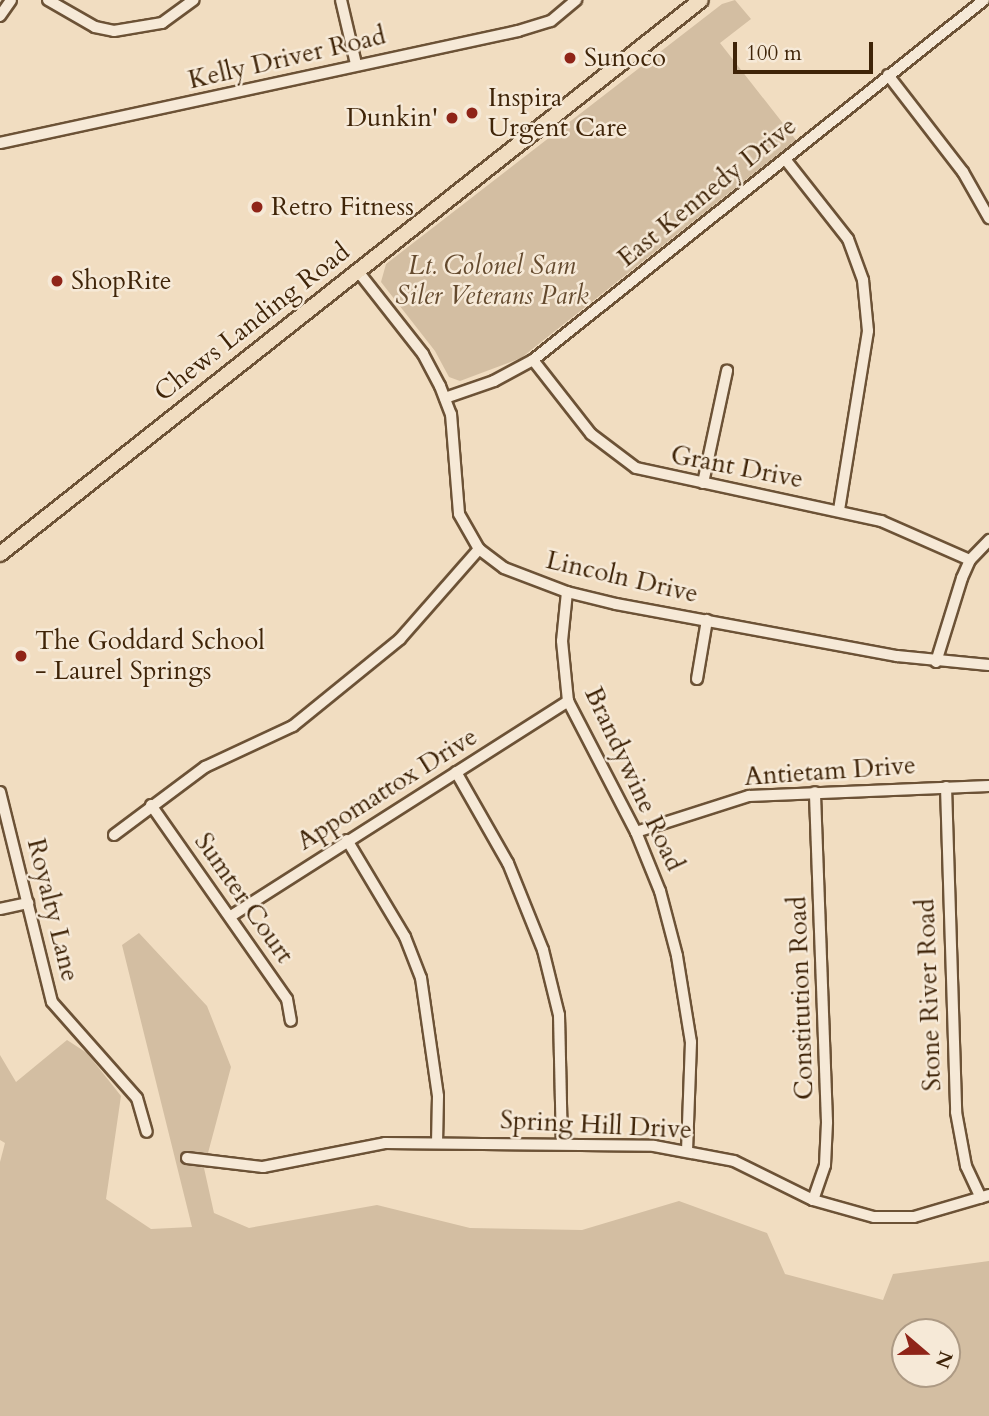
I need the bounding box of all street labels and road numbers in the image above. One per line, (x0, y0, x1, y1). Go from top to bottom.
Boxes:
street label: Kelly Driver Road (185, 20, 389, 96)
street label: East Kennedy Drive (611, 110, 803, 274)
street label: Chews Landing Road (148, 236, 356, 408)
street label: Grant Drive (668, 439, 806, 495)
street label: Lincoln Drive (543, 544, 701, 610)
street label: Brandywine Road (578, 682, 690, 876)
street label: Appomattox Drive (291, 721, 483, 857)
street label: Antietam Drive (743, 749, 917, 793)
street label: Sumter Court (188, 827, 300, 969)
street label: Royalty Lane (20, 835, 86, 985)
street label: Constitution Road (782, 896, 820, 1100)
street label: Stone River Road (910, 898, 948, 1092)
street label: Spring Hill Drive (499, 1104, 693, 1146)

